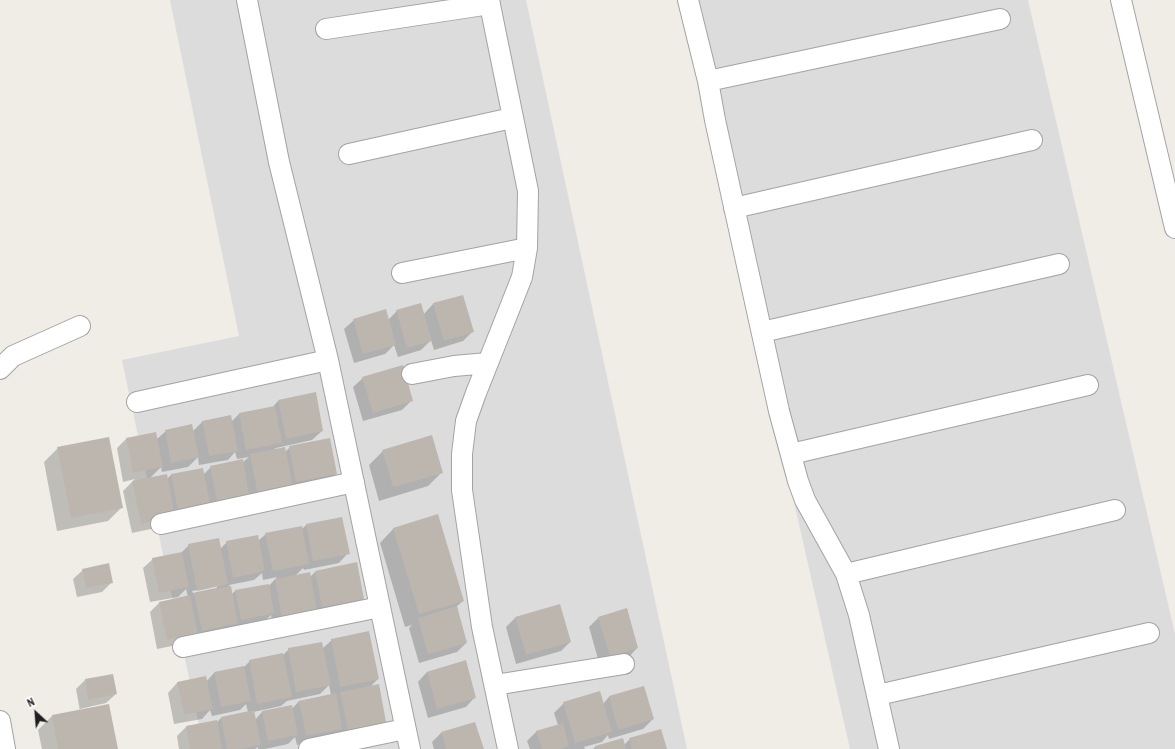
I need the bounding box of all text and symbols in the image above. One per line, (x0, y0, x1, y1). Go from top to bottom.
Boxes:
north arrow (16, 693, 56, 733)
text: N (25, 694, 37, 710)

